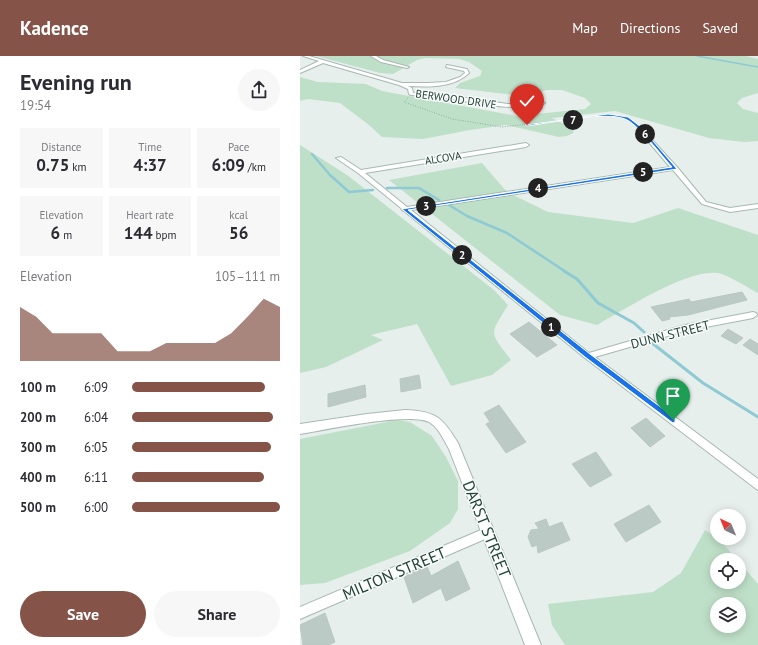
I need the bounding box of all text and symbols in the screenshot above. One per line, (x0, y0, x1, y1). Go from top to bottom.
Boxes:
text: Kadence (20, 16, 89, 40)
text: Map (572, 19, 598, 37)
text: Directions (620, 19, 680, 37)
text: Saved (702, 19, 738, 37)
text: Evening run (20, 68, 132, 96)
button: share (238, 69, 280, 111)
pin (510, 84, 544, 125)
street label: BERWOOD DRIVE (415, 86, 497, 112)
icon: check (516, 90, 538, 112)
text: 19:54 (20, 97, 51, 114)
pin: 7 (563, 110, 583, 130)
text: 7 (570, 113, 576, 127)
pin: 6 (635, 124, 655, 144)
text: 6 (642, 127, 648, 141)
text: Distance (41, 140, 81, 154)
text: Time (138, 140, 162, 154)
text: Pace (228, 140, 249, 154)
street label: ALCOVA (424, 148, 463, 168)
text: 0.75 (36, 154, 69, 176)
text: 4:37 (133, 154, 167, 176)
text: 6:09 (211, 154, 245, 176)
text: km (69, 160, 86, 174)
text: /km (245, 160, 266, 174)
pin: 5 (633, 162, 653, 182)
text: 5 (640, 165, 646, 179)
pin: 4 (528, 178, 548, 198)
text: 4 (535, 181, 541, 195)
pin: 3 (416, 196, 436, 216)
text: 3 (423, 199, 429, 213)
text: Elevation (39, 208, 83, 222)
text: Heart rate (126, 208, 174, 222)
text: kcal (229, 208, 248, 222)
text: 6 (51, 222, 60, 244)
text: 144 (124, 222, 153, 244)
text: 56 (229, 222, 248, 244)
text: m (60, 228, 72, 242)
text: bpm (153, 228, 176, 242)
pin: 2 (452, 245, 472, 265)
text: 2 (459, 248, 465, 262)
text: Elevation (20, 268, 72, 285)
text: 105–111 m (215, 268, 280, 285)
street label: DUNN STREET (629, 316, 711, 353)
pin: 1 (541, 317, 561, 337)
text: 1 (548, 320, 554, 334)
text: 100 m (20, 379, 56, 396)
text: 6:09 (84, 379, 108, 396)
pin (656, 379, 690, 420)
icon: arrive (662, 385, 684, 407)
text: 200 m (20, 409, 56, 426)
text: 6:04 (84, 409, 108, 426)
text: 300 m (20, 439, 56, 456)
text: 6:05 (84, 439, 108, 456)
text: 400 m (20, 469, 56, 486)
text: 6:11 (84, 469, 108, 486)
street label: DARST STREET (458, 478, 516, 581)
text: 500 m (20, 499, 56, 516)
text: 6:00 (84, 499, 108, 516)
north arrow (710, 509, 746, 545)
map controls (710, 509, 746, 633)
street label: MILTON STREET (339, 542, 449, 604)
button: locate (710, 553, 746, 589)
button: Save (20, 591, 146, 637)
button: Share (154, 591, 280, 637)
button: layers (710, 597, 746, 633)

